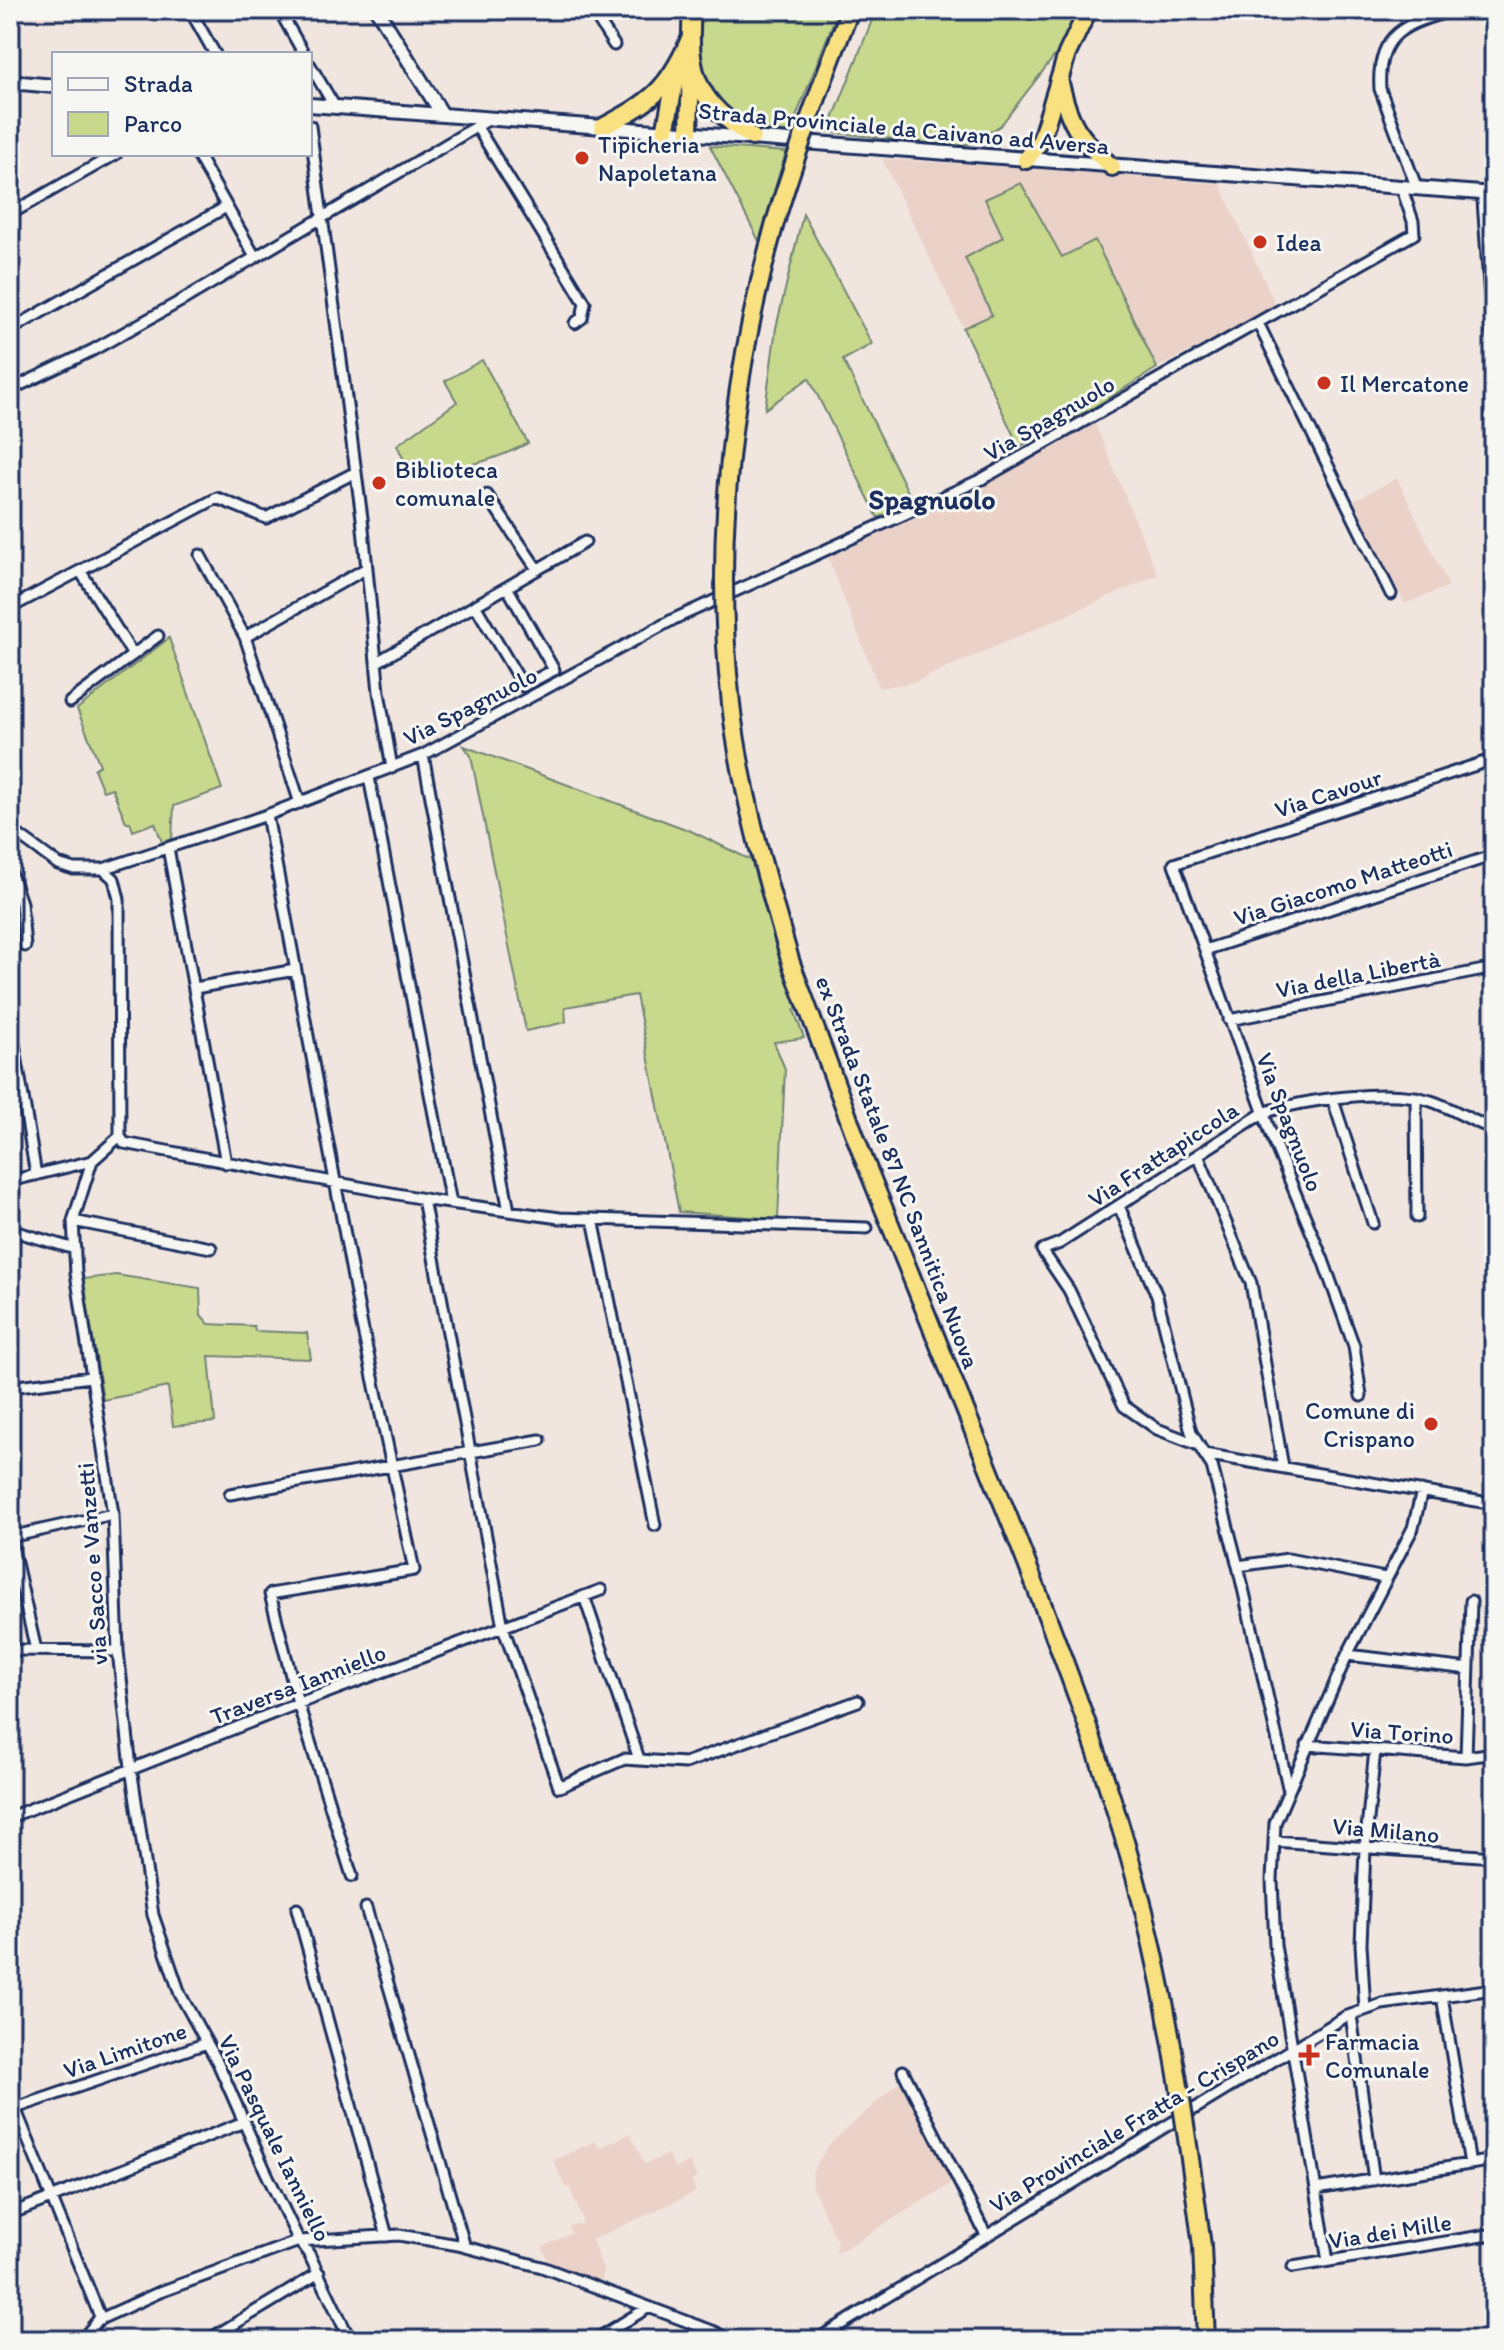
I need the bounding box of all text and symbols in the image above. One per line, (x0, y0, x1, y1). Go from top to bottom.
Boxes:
legend (52, 52, 312, 156)
text: Strada (124, 69, 193, 98)
street label: Strada Provinciale da Caivano ad Aversa (697, 96, 1111, 160)
text: Parco (124, 109, 182, 138)
place label: Tipicheria Napoletana (598, 130, 717, 187)
marker: Tipicheria Napoletana (573, 149, 591, 167)
place label: Idea (1276, 228, 1322, 257)
marker: Idea (1251, 233, 1269, 251)
street label: Via Spagnuolo (978, 369, 1120, 467)
place label: Il Mercatone (1340, 369, 1469, 398)
marker: Il Mercatone (1315, 374, 1333, 392)
place label: Biblioteca comunale (395, 455, 498, 512)
marker: Biblioteca comunale (370, 474, 388, 492)
district label: Spagnuolo (868, 482, 996, 516)
street label: Via Spagnuolo (398, 660, 542, 752)
street label: Via Cavour (1271, 762, 1385, 824)
street label: Via Giacomo Matteotti (1230, 834, 1456, 932)
street label: Via della Libertà (1273, 944, 1443, 1004)
street label: ex Strada Statale 87 NC Sannitica Nuova (809, 971, 987, 1373)
street label: Via Spagnuolo (1250, 1048, 1330, 1196)
street label: Via Frattapiccola (1082, 1094, 1244, 1213)
place label: Comune di Crispano (1305, 1396, 1415, 1453)
marker: Comune di Crispano (1422, 1415, 1440, 1433)
street label: via Sacco e Vanzetti (70, 1462, 114, 1666)
street label: Traversa Ianniello (206, 1637, 390, 1731)
street label: Via Torino (1349, 1714, 1455, 1750)
street label: Via Milano (1331, 1811, 1441, 1849)
street label: Via Limitone (60, 2015, 190, 2085)
street label: Via Provinciale Fratta - Crispano (984, 2023, 1284, 2219)
place label: Farmacia Comunale (1325, 2027, 1430, 2084)
street label: Via Pasquale Ianniello (212, 2030, 338, 2246)
marker: Farmacia Comunale (1300, 2046, 1318, 2064)
street label: Via dei Mille (1326, 2207, 1454, 2255)

